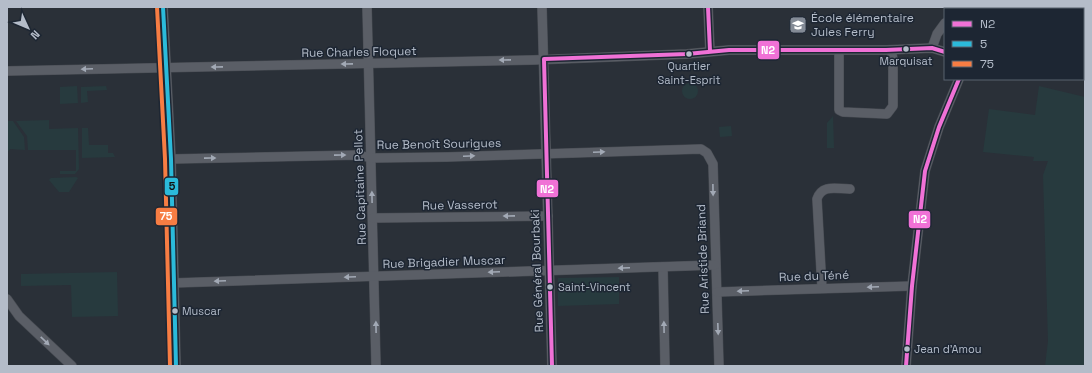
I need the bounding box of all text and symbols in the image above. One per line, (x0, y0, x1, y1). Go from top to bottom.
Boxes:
north arrow (8, 8, 48, 48)
legend (944, 8, 1084, 80)
place label: École élémentaire Jules Ferry (811, 10, 914, 40)
school or university icon: École élémentaire Jules Ferry (788, 15, 808, 35)
text: N2 (980, 16, 995, 32)
text: N (28, 27, 43, 42)
text: 5 (980, 36, 987, 52)
line badge: N2 (757, 40, 780, 60)
street label: Rue Charles Floquet (301, 43, 417, 61)
text: N2 (761, 43, 775, 57)
marker: Marquisat (901, 44, 911, 54)
marker: Quartier Saint-Esprit (684, 49, 694, 59)
place label: Marquisat (879, 54, 933, 68)
text: 75 (980, 56, 994, 72)
one-way arrow (498, 57, 511, 63)
place label: Quartier Saint-Esprit (657, 59, 721, 87)
one-way arrow (340, 61, 353, 67)
one-way arrow (210, 64, 223, 70)
one-way arrow (80, 66, 93, 72)
street label: Rue Capitaine Pellot (350, 129, 370, 245)
street label: Rue Benoît Sourigues (377, 135, 501, 153)
one-way arrow (593, 149, 606, 155)
one-way arrow (334, 152, 346, 159)
one-way arrow (463, 153, 476, 159)
one-way arrow (204, 155, 216, 162)
line badge: 5 (164, 177, 179, 196)
text: 5 (169, 179, 176, 193)
line badge: N2 (536, 179, 559, 198)
text: N2 (540, 182, 554, 196)
one-way arrow (710, 184, 716, 197)
one-way arrow (369, 190, 375, 203)
street label: Rue Vasserot (422, 196, 498, 214)
street label: Rue Aristide Briand (693, 204, 713, 314)
line badge: 75 (155, 207, 178, 226)
text: 75 (160, 209, 173, 223)
street label: Rue Général Bourbaki (527, 209, 547, 333)
line badge: N2 (908, 210, 931, 229)
text: N2 (913, 212, 927, 226)
one-way arrow (502, 213, 515, 219)
street label: Rue Brigadier Muscar (382, 252, 506, 272)
one-way arrow (617, 265, 630, 271)
street label: Rue du Téné (779, 267, 849, 285)
one-way arrow (487, 269, 500, 275)
one-way arrow (343, 274, 356, 280)
one-way arrow (213, 278, 226, 284)
place label: Saint-Vincent (558, 280, 631, 294)
marker: Saint-Vincent (545, 282, 555, 292)
one-way arrow (867, 283, 879, 290)
one-way arrow (736, 288, 749, 294)
place label: Muscar (182, 304, 221, 318)
marker: Muscar (170, 306, 180, 316)
one-way arrow (661, 320, 667, 333)
one-way arrow (372, 321, 379, 333)
one-way arrow (715, 323, 721, 336)
one-way arrow (40, 336, 50, 346)
place label: Jean d'Amou (914, 342, 981, 356)
marker: Jean d'Amou (902, 344, 912, 354)

